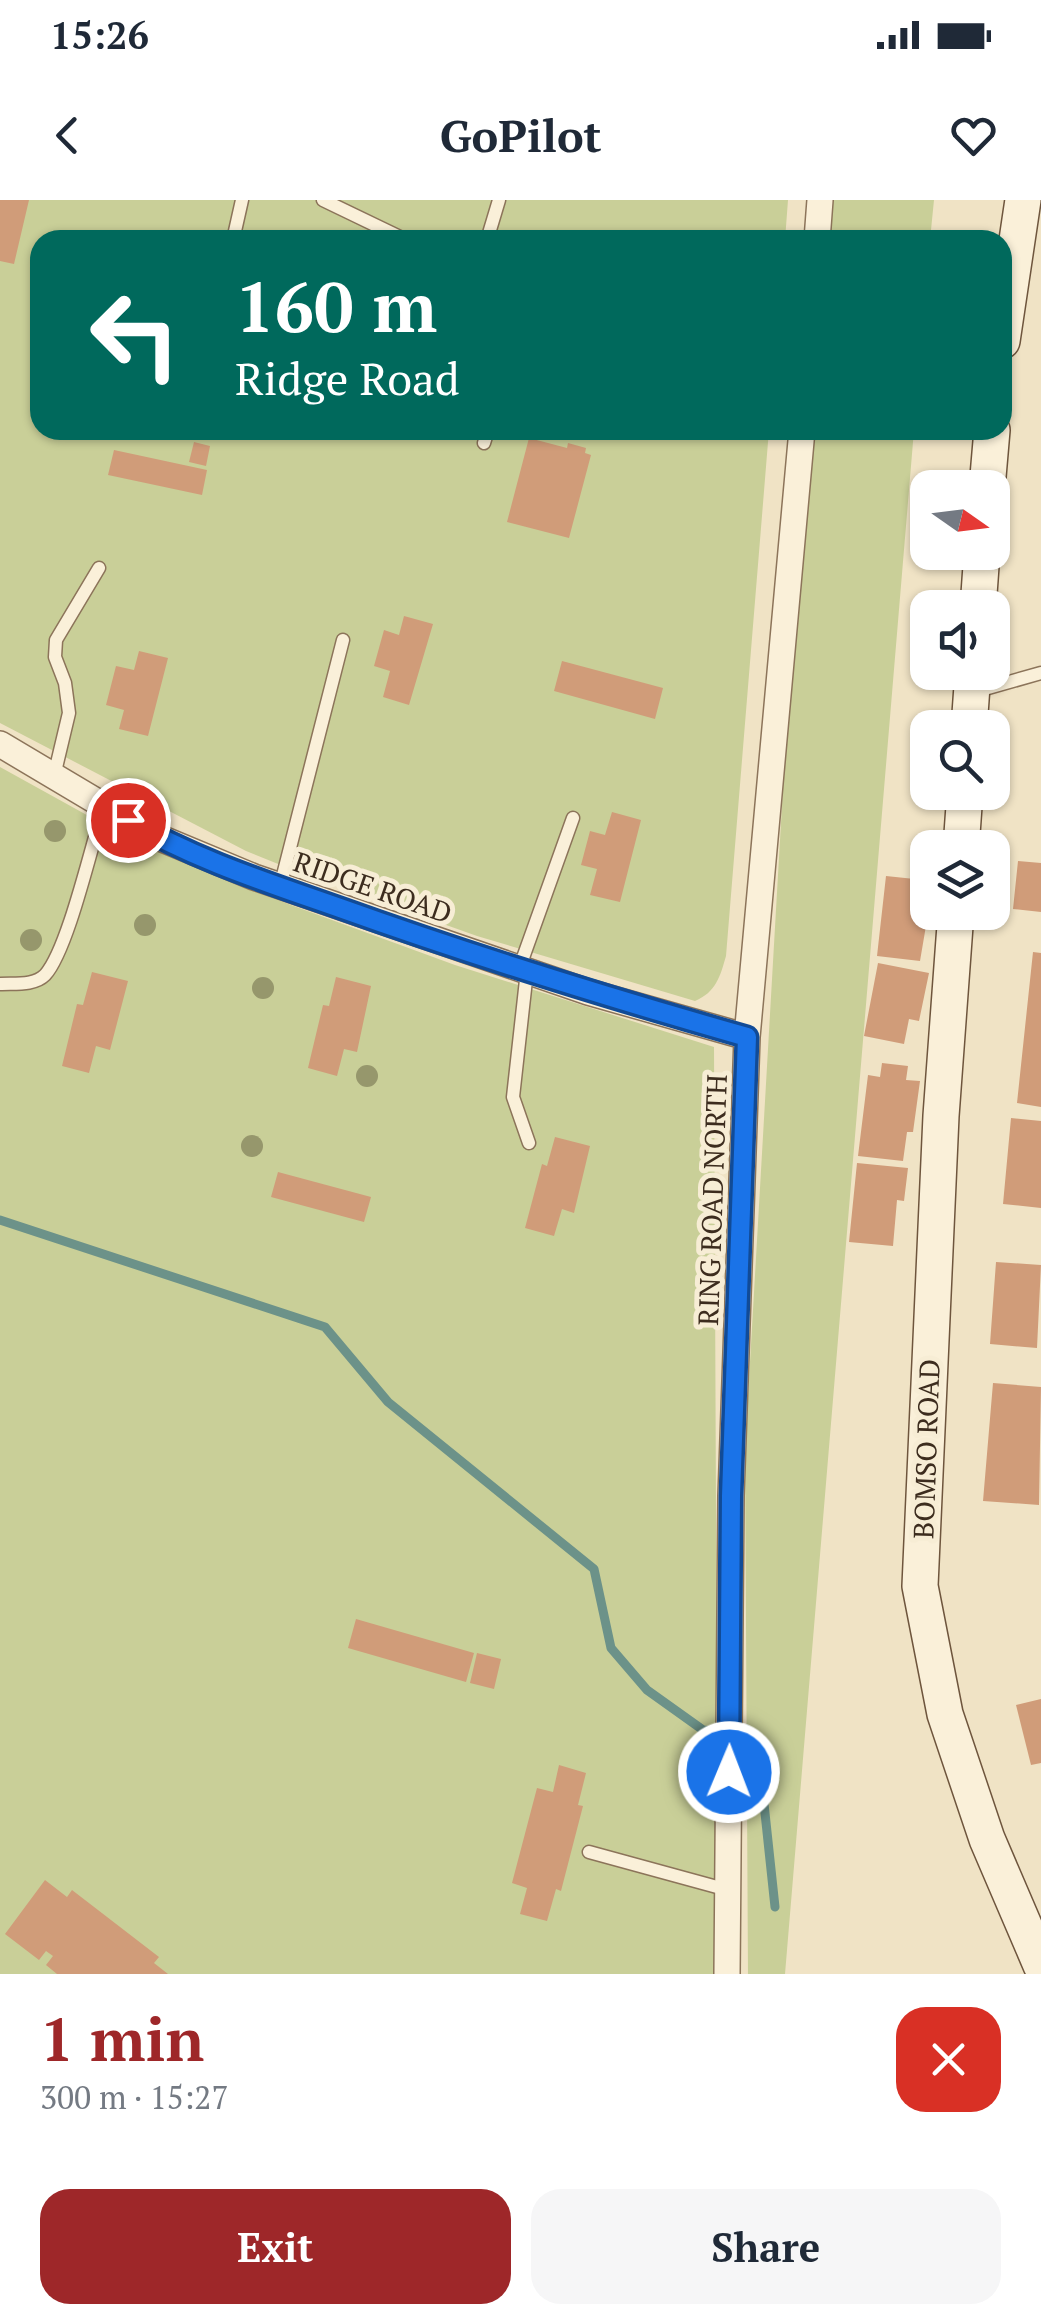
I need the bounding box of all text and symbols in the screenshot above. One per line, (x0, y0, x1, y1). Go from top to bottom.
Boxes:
text: 15:26 (50, 10, 149, 60)
text: GoPilot (440, 105, 601, 165)
icon: back (40, 108, 95, 163)
icon: heart (946, 108, 1001, 163)
text: 160 m (235, 259, 437, 352)
icon: left (70, 270, 200, 400)
text: Ridge Road (235, 348, 460, 408)
north arrow (910, 470, 1010, 570)
map controls (910, 470, 1010, 930)
button: sound (910, 590, 1010, 690)
button: search (910, 710, 1010, 810)
pin (86, 778, 171, 863)
icon: arrive (101, 793, 156, 848)
button: layers (910, 830, 1010, 930)
street label: RIDGE ROAD (289, 843, 457, 931)
street label: RING ROAD NORTH (689, 1074, 735, 1326)
street label: BOMSO ROAD (904, 1358, 948, 1540)
position arrow (677, 1720, 781, 1824)
text: 1 min (40, 1999, 204, 2078)
button: close (896, 2007, 1001, 2112)
text: 300 m · 15:27 (40, 2076, 228, 2118)
button: Exit (40, 2189, 511, 2304)
button: Share (531, 2189, 1001, 2304)

